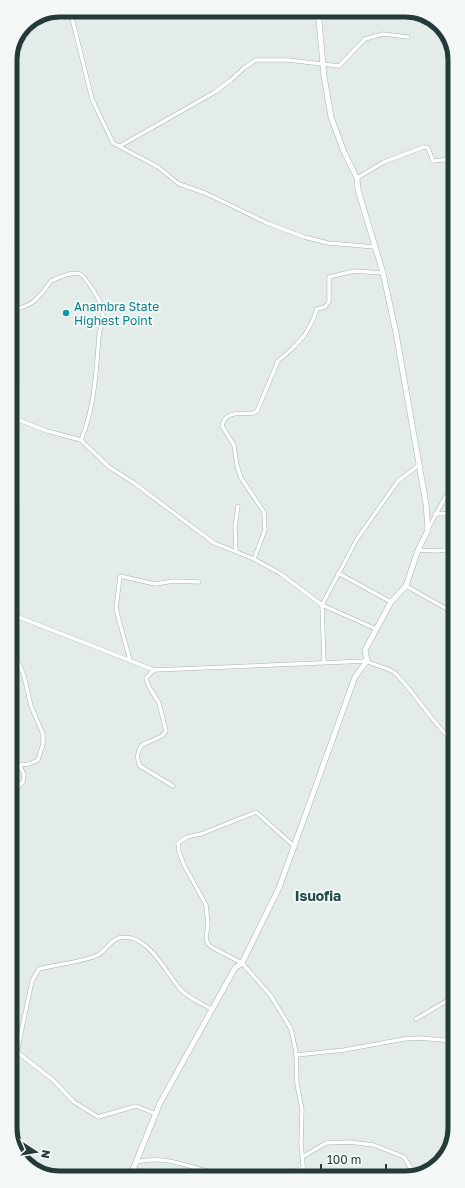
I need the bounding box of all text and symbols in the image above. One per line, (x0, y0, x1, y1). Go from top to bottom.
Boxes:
place label: Anambra State Highest Point (74, 299, 159, 328)
marker: Anambra State Highest Point (61, 308, 71, 318)
district label: Isuofia (295, 887, 341, 904)
north arrow (16, 1132, 56, 1172)
scale bar (321, 1146, 386, 1172)
text: N (39, 1149, 53, 1160)
text: 100 m (327, 1152, 361, 1167)

